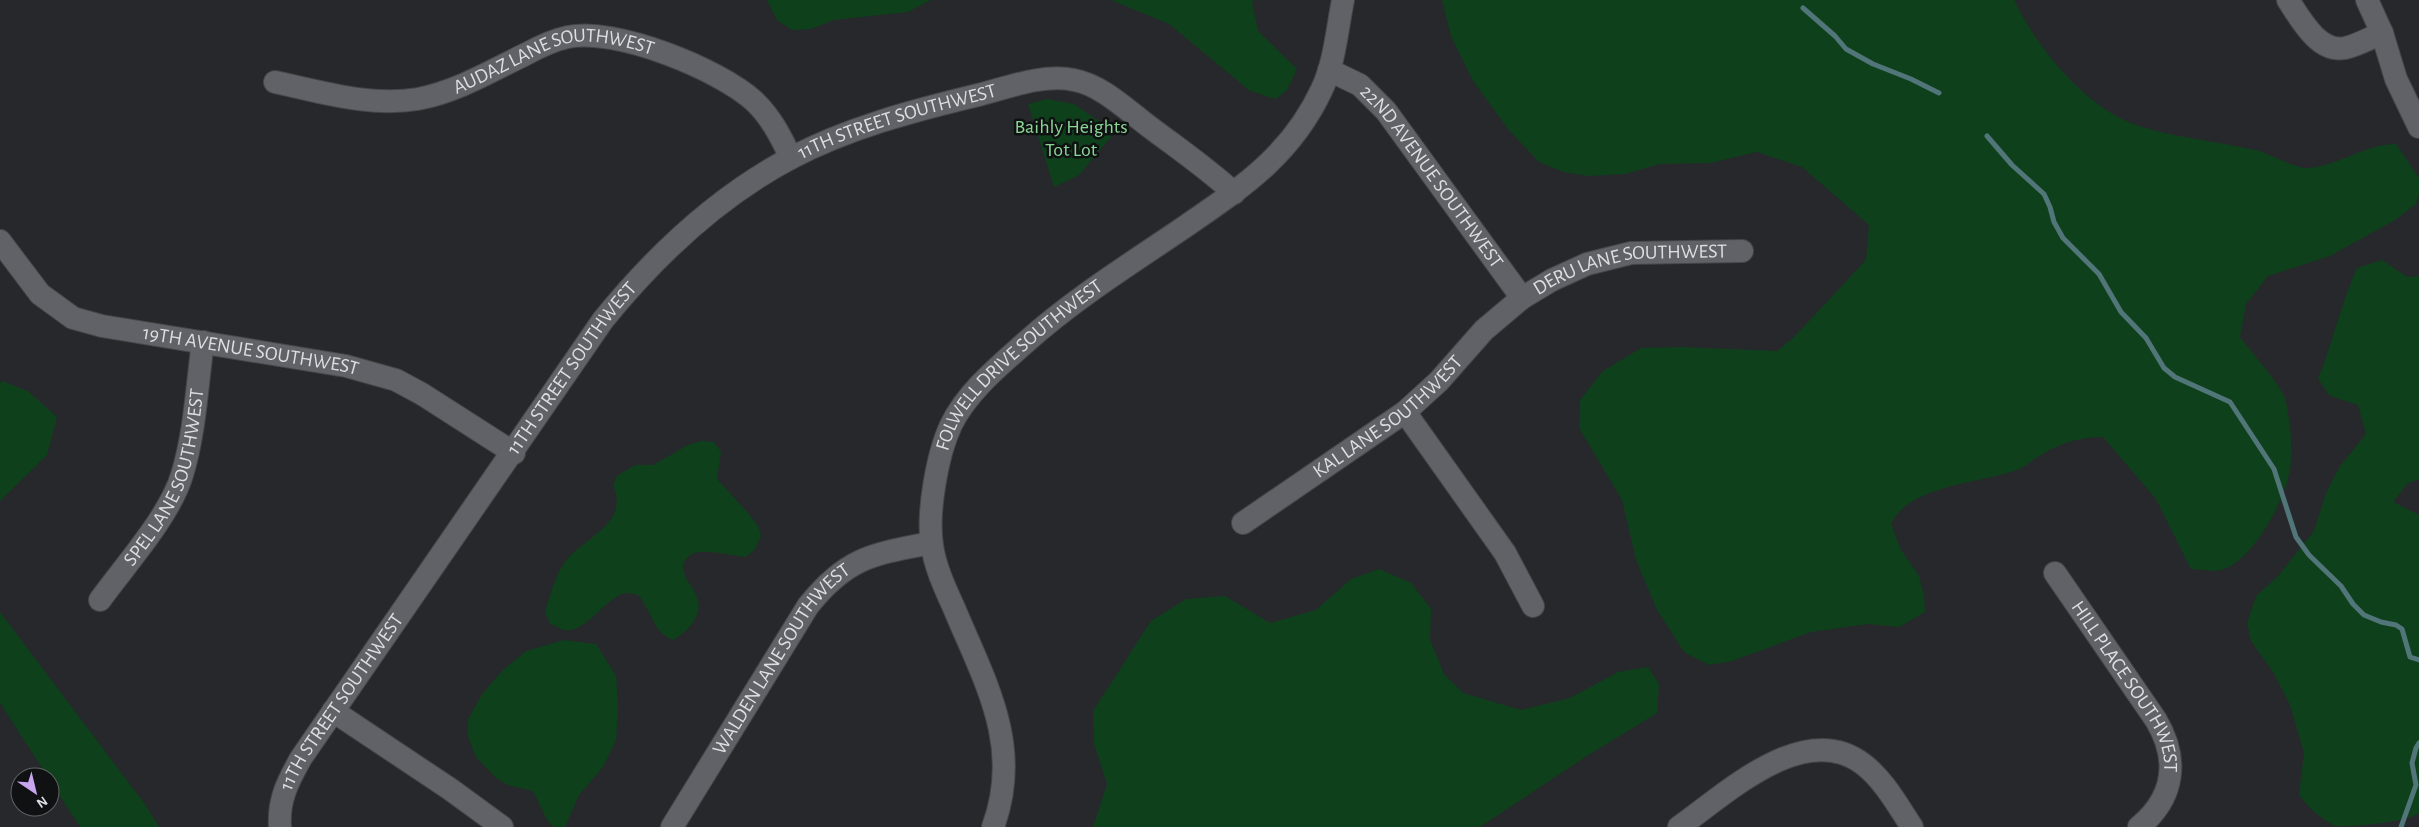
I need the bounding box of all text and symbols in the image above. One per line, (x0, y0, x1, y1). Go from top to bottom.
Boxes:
street label: AUDAZ LANE SOUTHWEST (450, 25, 657, 98)
street label: 11TH STREET SOUTHWEST (795, 80, 999, 163)
street label: 22ND AVENUE SOUTHWEST (1356, 81, 1507, 272)
park label: Baihly Heights Tot Lot (1014, 117, 1128, 160)
street label: DERU LANE SOUTHWEST (1530, 241, 1727, 299)
street label: FOLWELL DRIVE SOUTHWEST (932, 276, 1106, 453)
street label: 11TH STREET SOUTHWEST (503, 278, 641, 458)
street label: 19TH AVENUE SOUTHWEST (141, 323, 361, 379)
street label: KAL LANE SOUTHWEST (1310, 352, 1467, 482)
street label: SPEL LANE SOUTHWEST (120, 387, 207, 570)
street label: WALDEN LANE SOUTHWEST (709, 559, 854, 758)
street label: HILL PLACE SOUTHWEST (2068, 598, 2180, 773)
street label: 11TH STREET SOUTHWEST (276, 610, 407, 793)
north arrow (10, 767, 60, 817)
text: N (34, 793, 50, 810)

